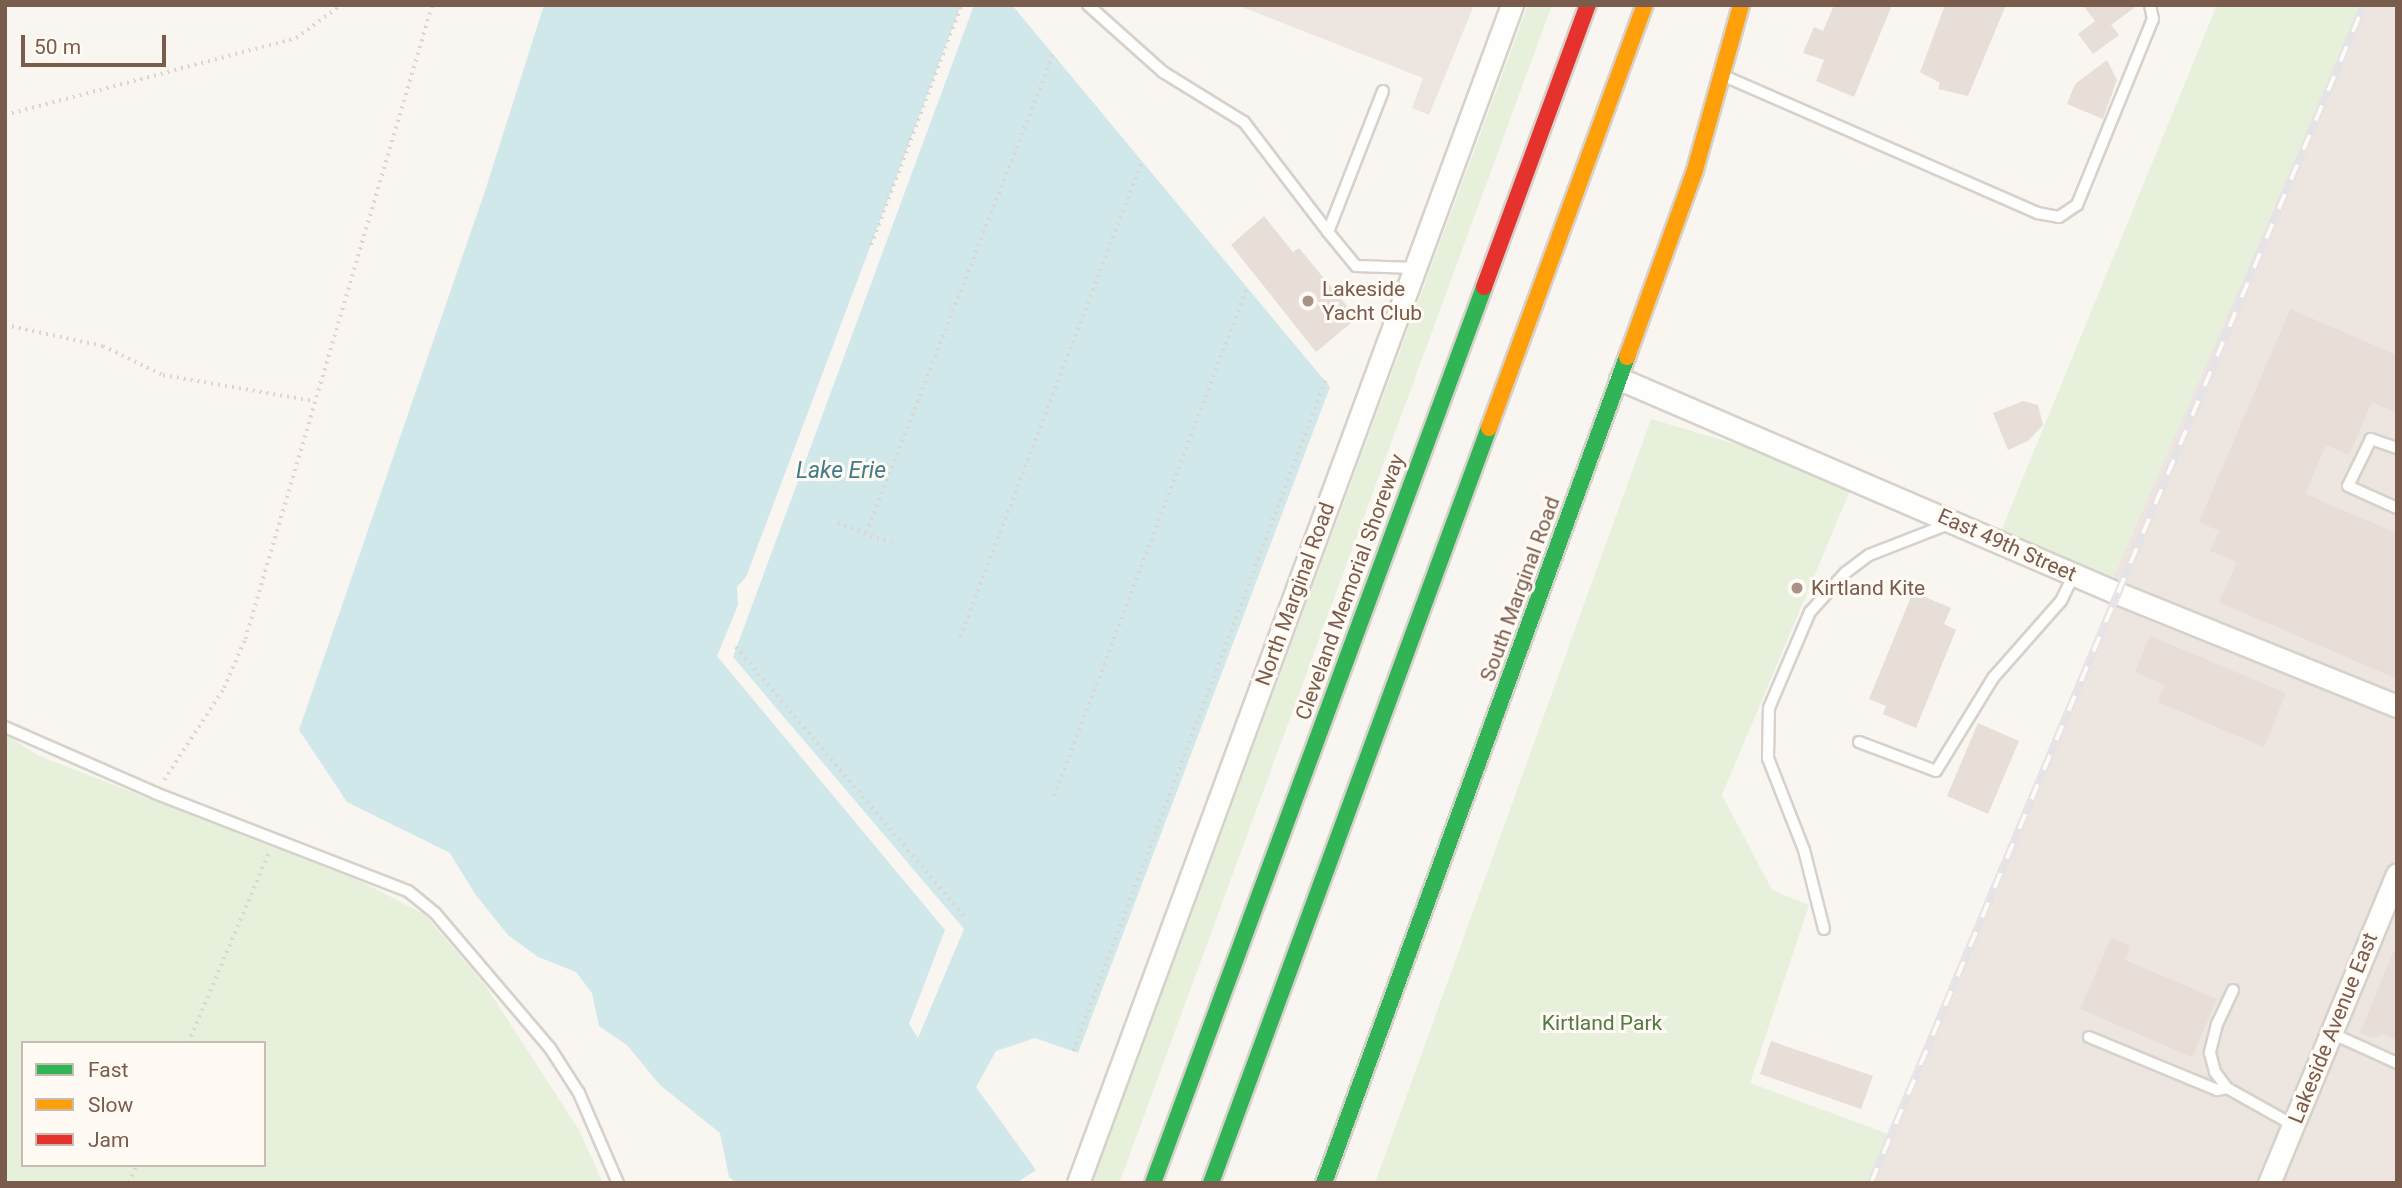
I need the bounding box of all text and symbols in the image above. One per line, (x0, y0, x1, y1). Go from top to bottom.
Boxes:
scale bar (24, 21, 170, 65)
text: 50 m (34, 35, 81, 59)
place label: Lakeside Yacht Club (1322, 276, 1422, 326)
marker: Lakeside Yacht Club (1300, 293, 1316, 309)
street label: Cleveland Memorial Shoreway (1290, 451, 1410, 723)
water label: Lake Erie (796, 457, 886, 485)
street label: South Marginal Road (1475, 493, 1565, 685)
street label: North Marginal Road (1250, 499, 1340, 689)
street label: East 49th Street (1934, 503, 2080, 587)
place label: Kirtland Kite (1811, 575, 1925, 601)
marker: Kirtland Kite (1789, 580, 1805, 596)
street label: Lakeside Avenue East (2283, 929, 2383, 1127)
park label: Kirtland Park (1542, 1010, 1662, 1036)
legend (21, 1041, 266, 1167)
text: Fast (88, 1058, 128, 1082)
text: Slow (88, 1093, 133, 1117)
text: Jam (88, 1128, 129, 1152)

